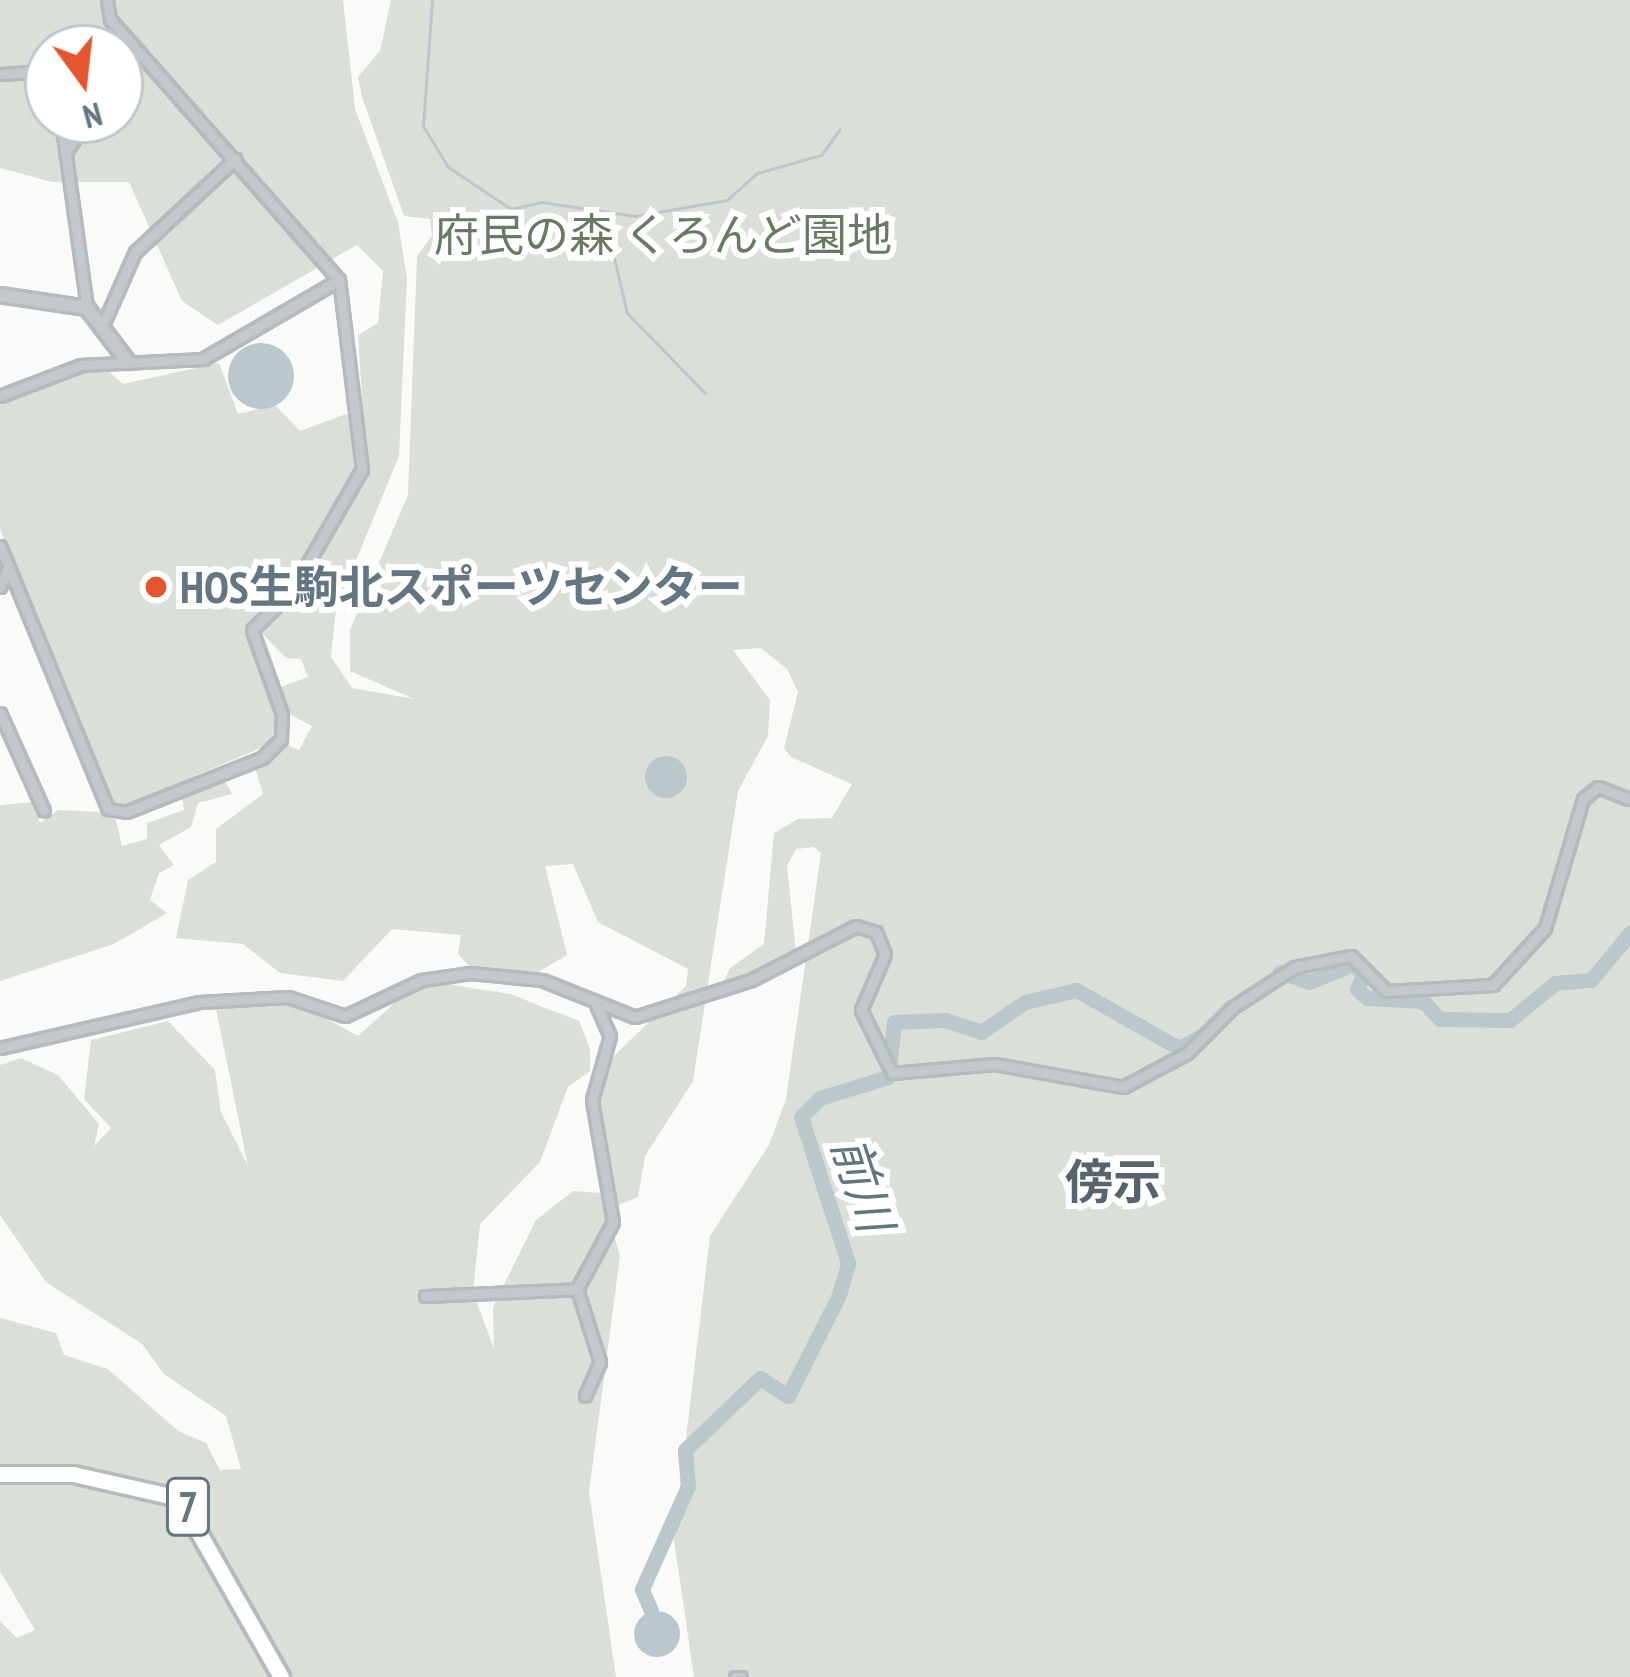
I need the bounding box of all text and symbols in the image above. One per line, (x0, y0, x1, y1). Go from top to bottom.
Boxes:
north arrow (24, 24, 144, 144)
text: N (79, 93, 107, 139)
park label: 府民の森 くろんど園地 (433, 208, 893, 262)
place label: HOS生駒北スポーツセンター (180, 560, 744, 614)
marker: HOS生駒北スポーツセンター (143, 574, 169, 600)
water label: 前川 (821, 1129, 905, 1239)
district label: 傍示 (1065, 1153, 1161, 1211)
road number: 7 (164, 1471, 212, 1543)

